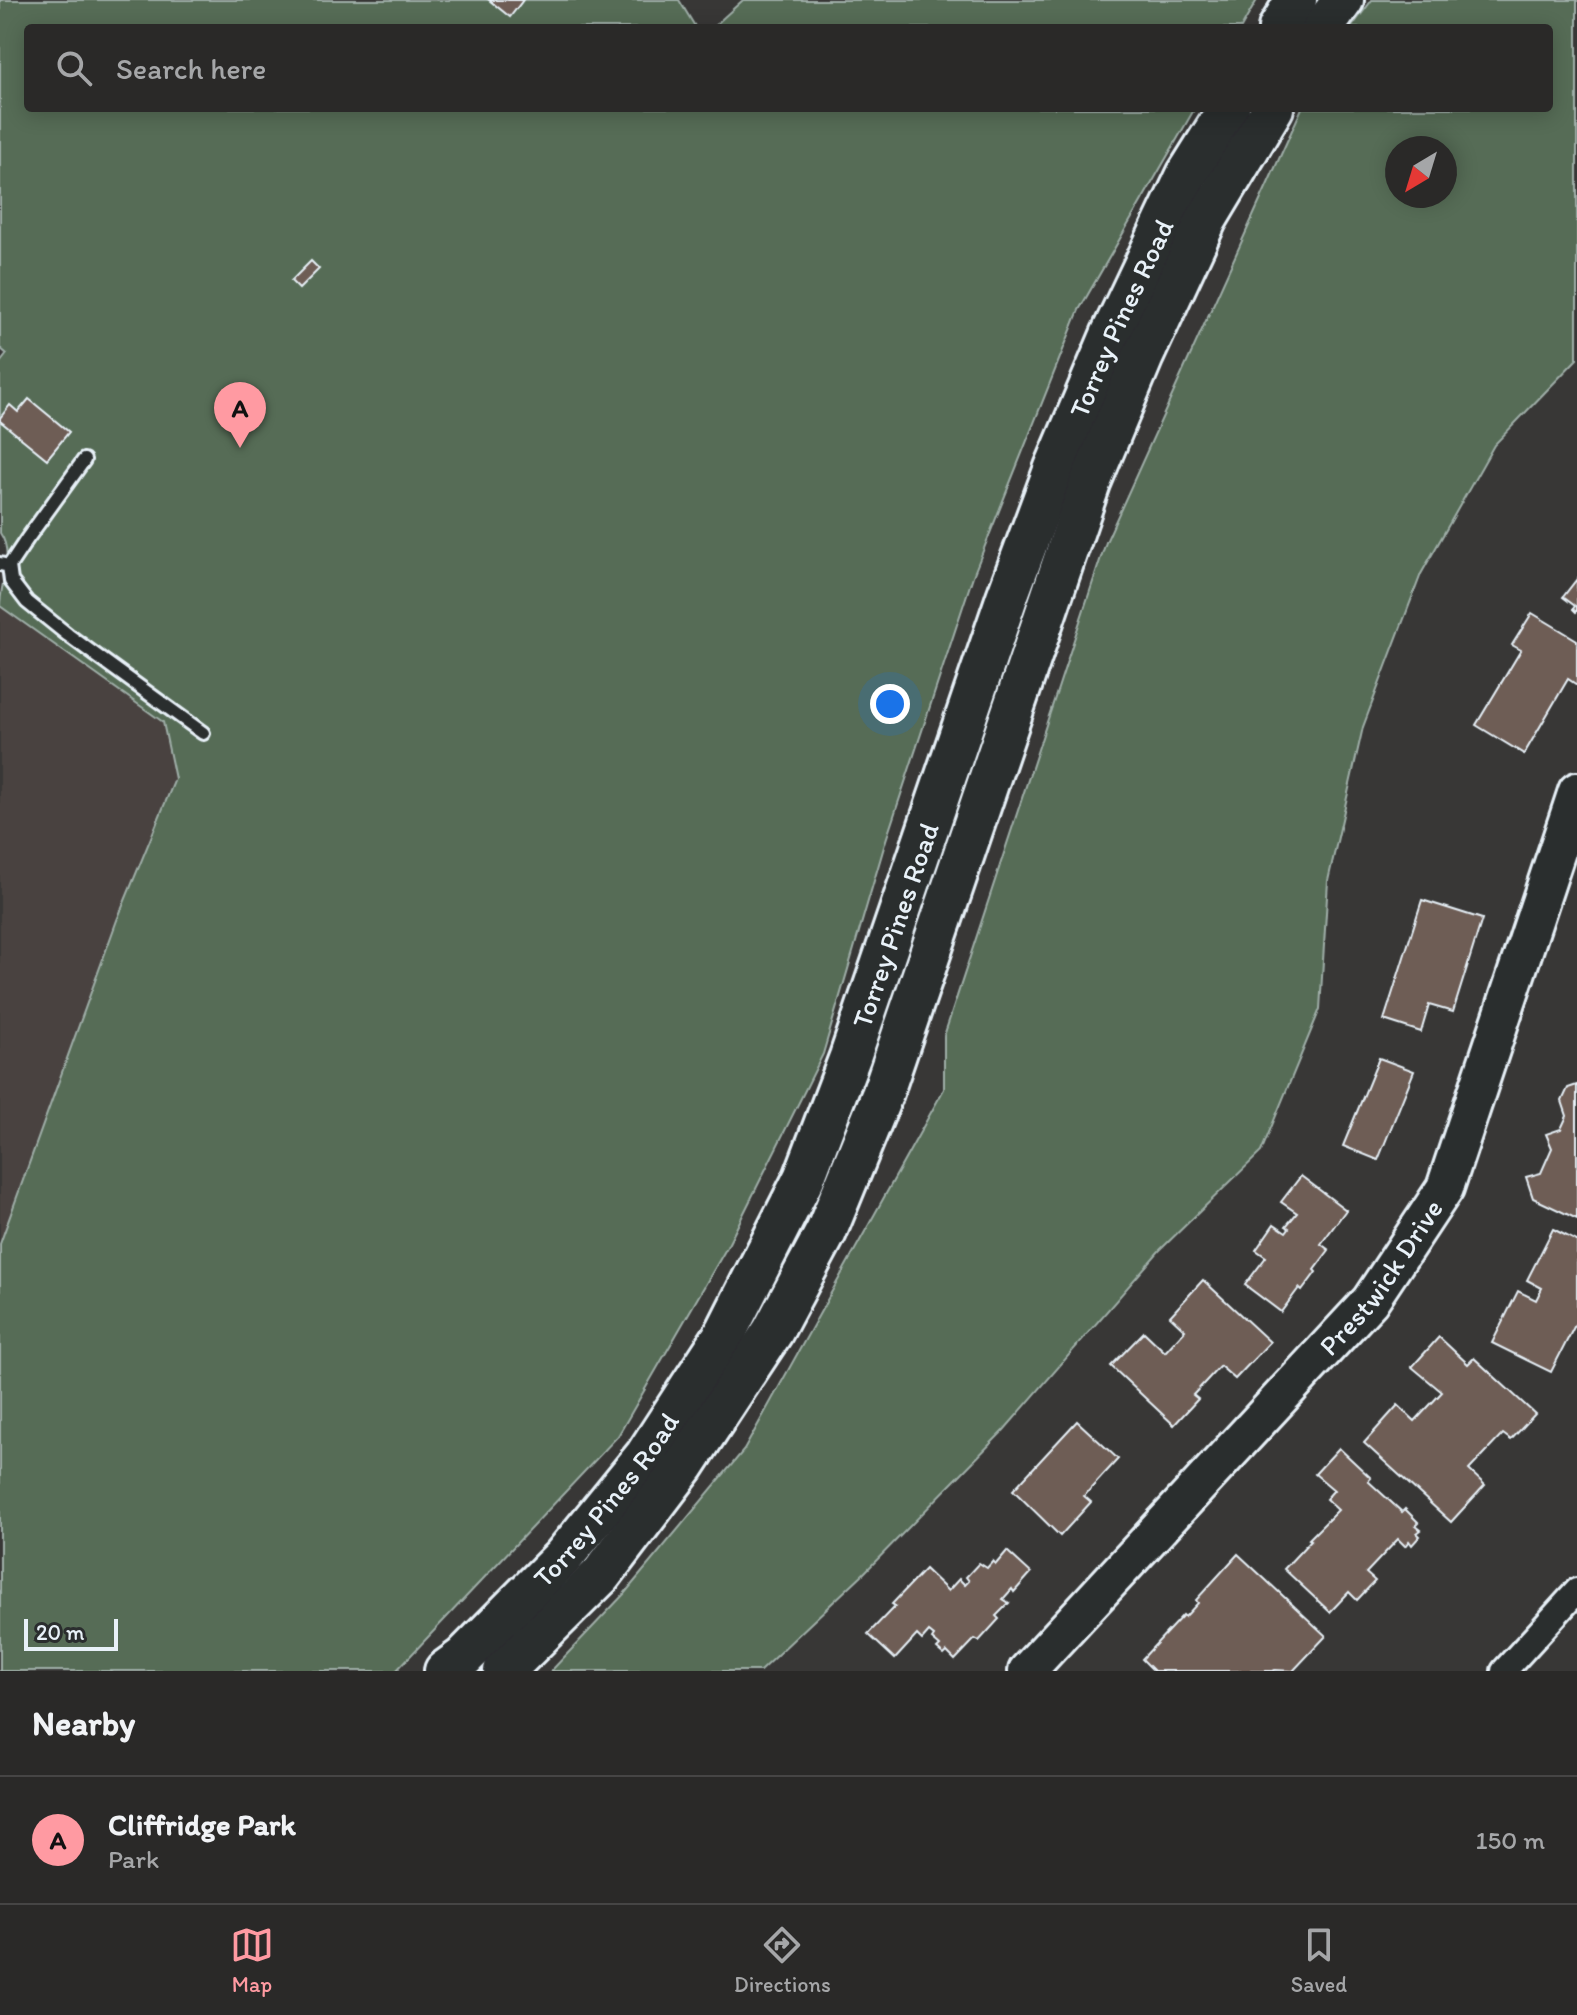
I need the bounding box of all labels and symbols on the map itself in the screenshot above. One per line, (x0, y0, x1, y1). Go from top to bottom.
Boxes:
north arrow (1385, 136, 1457, 208)
street label: Torrey Pines Road (1061, 213, 1181, 423)
pin: A (214, 382, 266, 448)
your location (870, 684, 910, 724)
street label: Torrey Pines Road (844, 818, 946, 1032)
street label: Prestwick Drive (1311, 1193, 1450, 1362)
street label: Torrey Pines Road (526, 1406, 686, 1594)
scale bar (24, 1615, 118, 1651)

